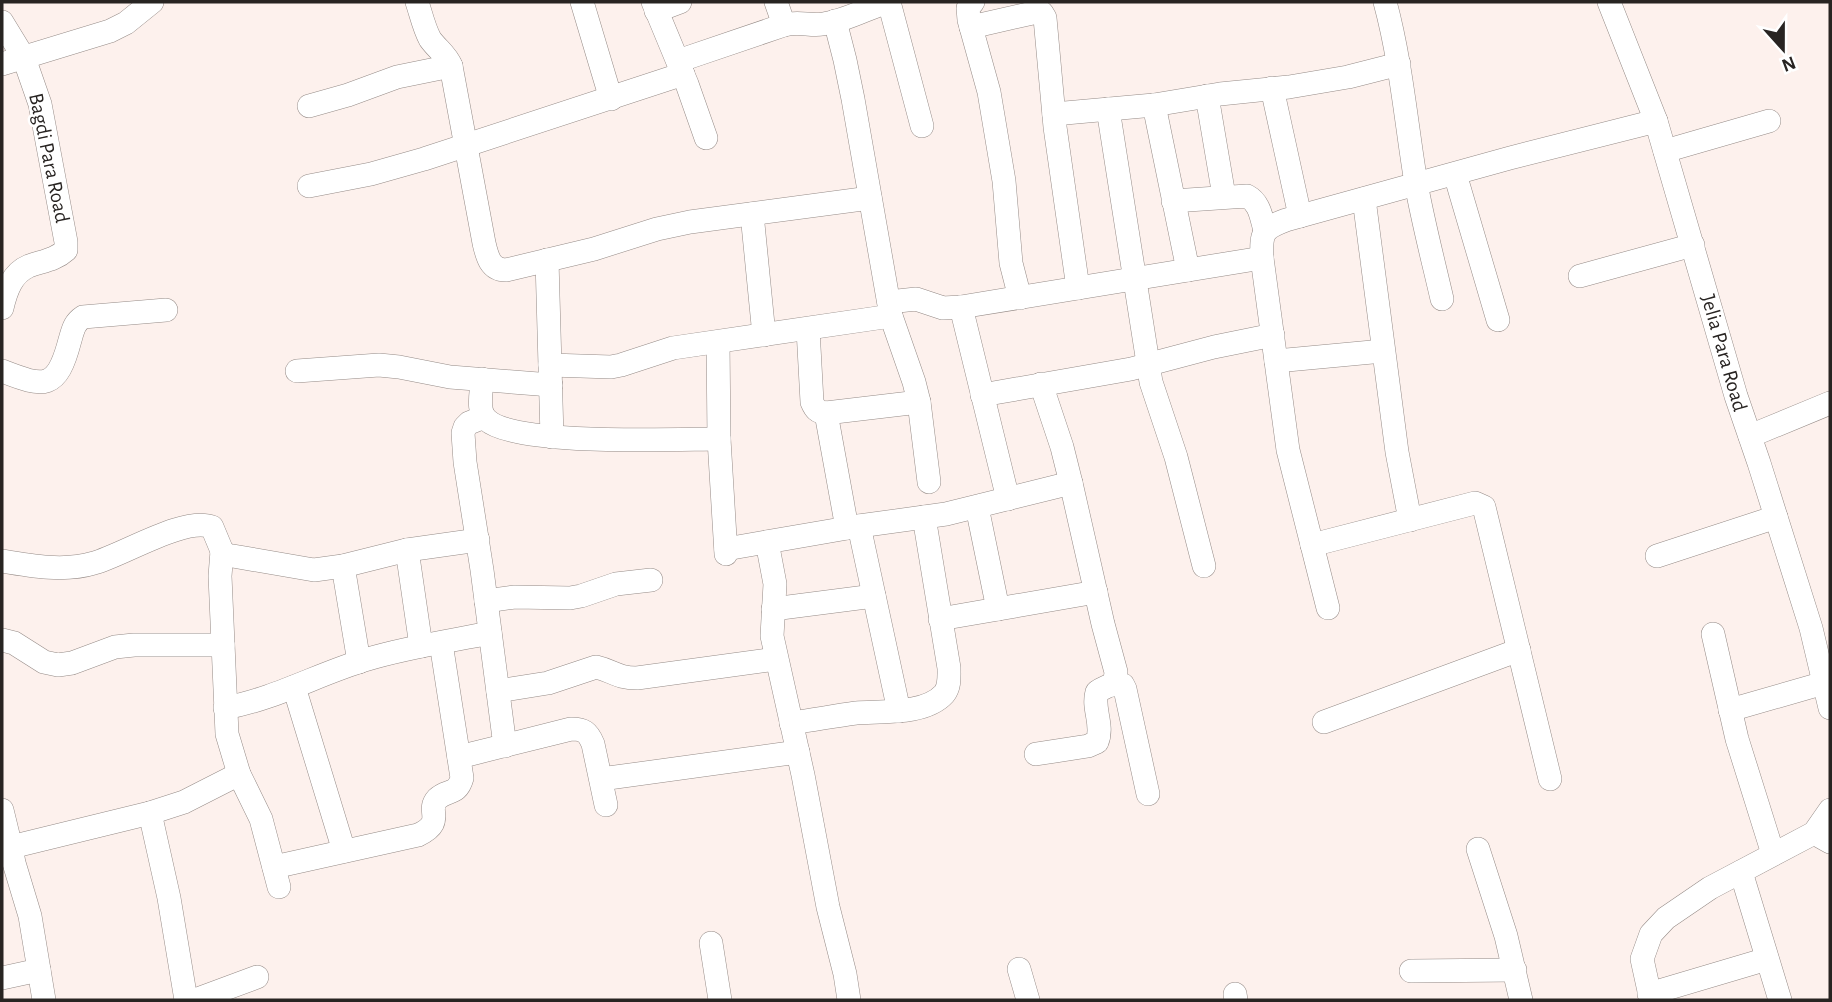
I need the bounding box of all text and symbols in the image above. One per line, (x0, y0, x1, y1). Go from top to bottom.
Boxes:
north arrow (1748, 14, 1818, 84)
text: N (1779, 52, 1798, 75)
street label: Bagdi Para Road (25, 91, 73, 225)
street label: Jelia Para Road (1697, 292, 1751, 414)

